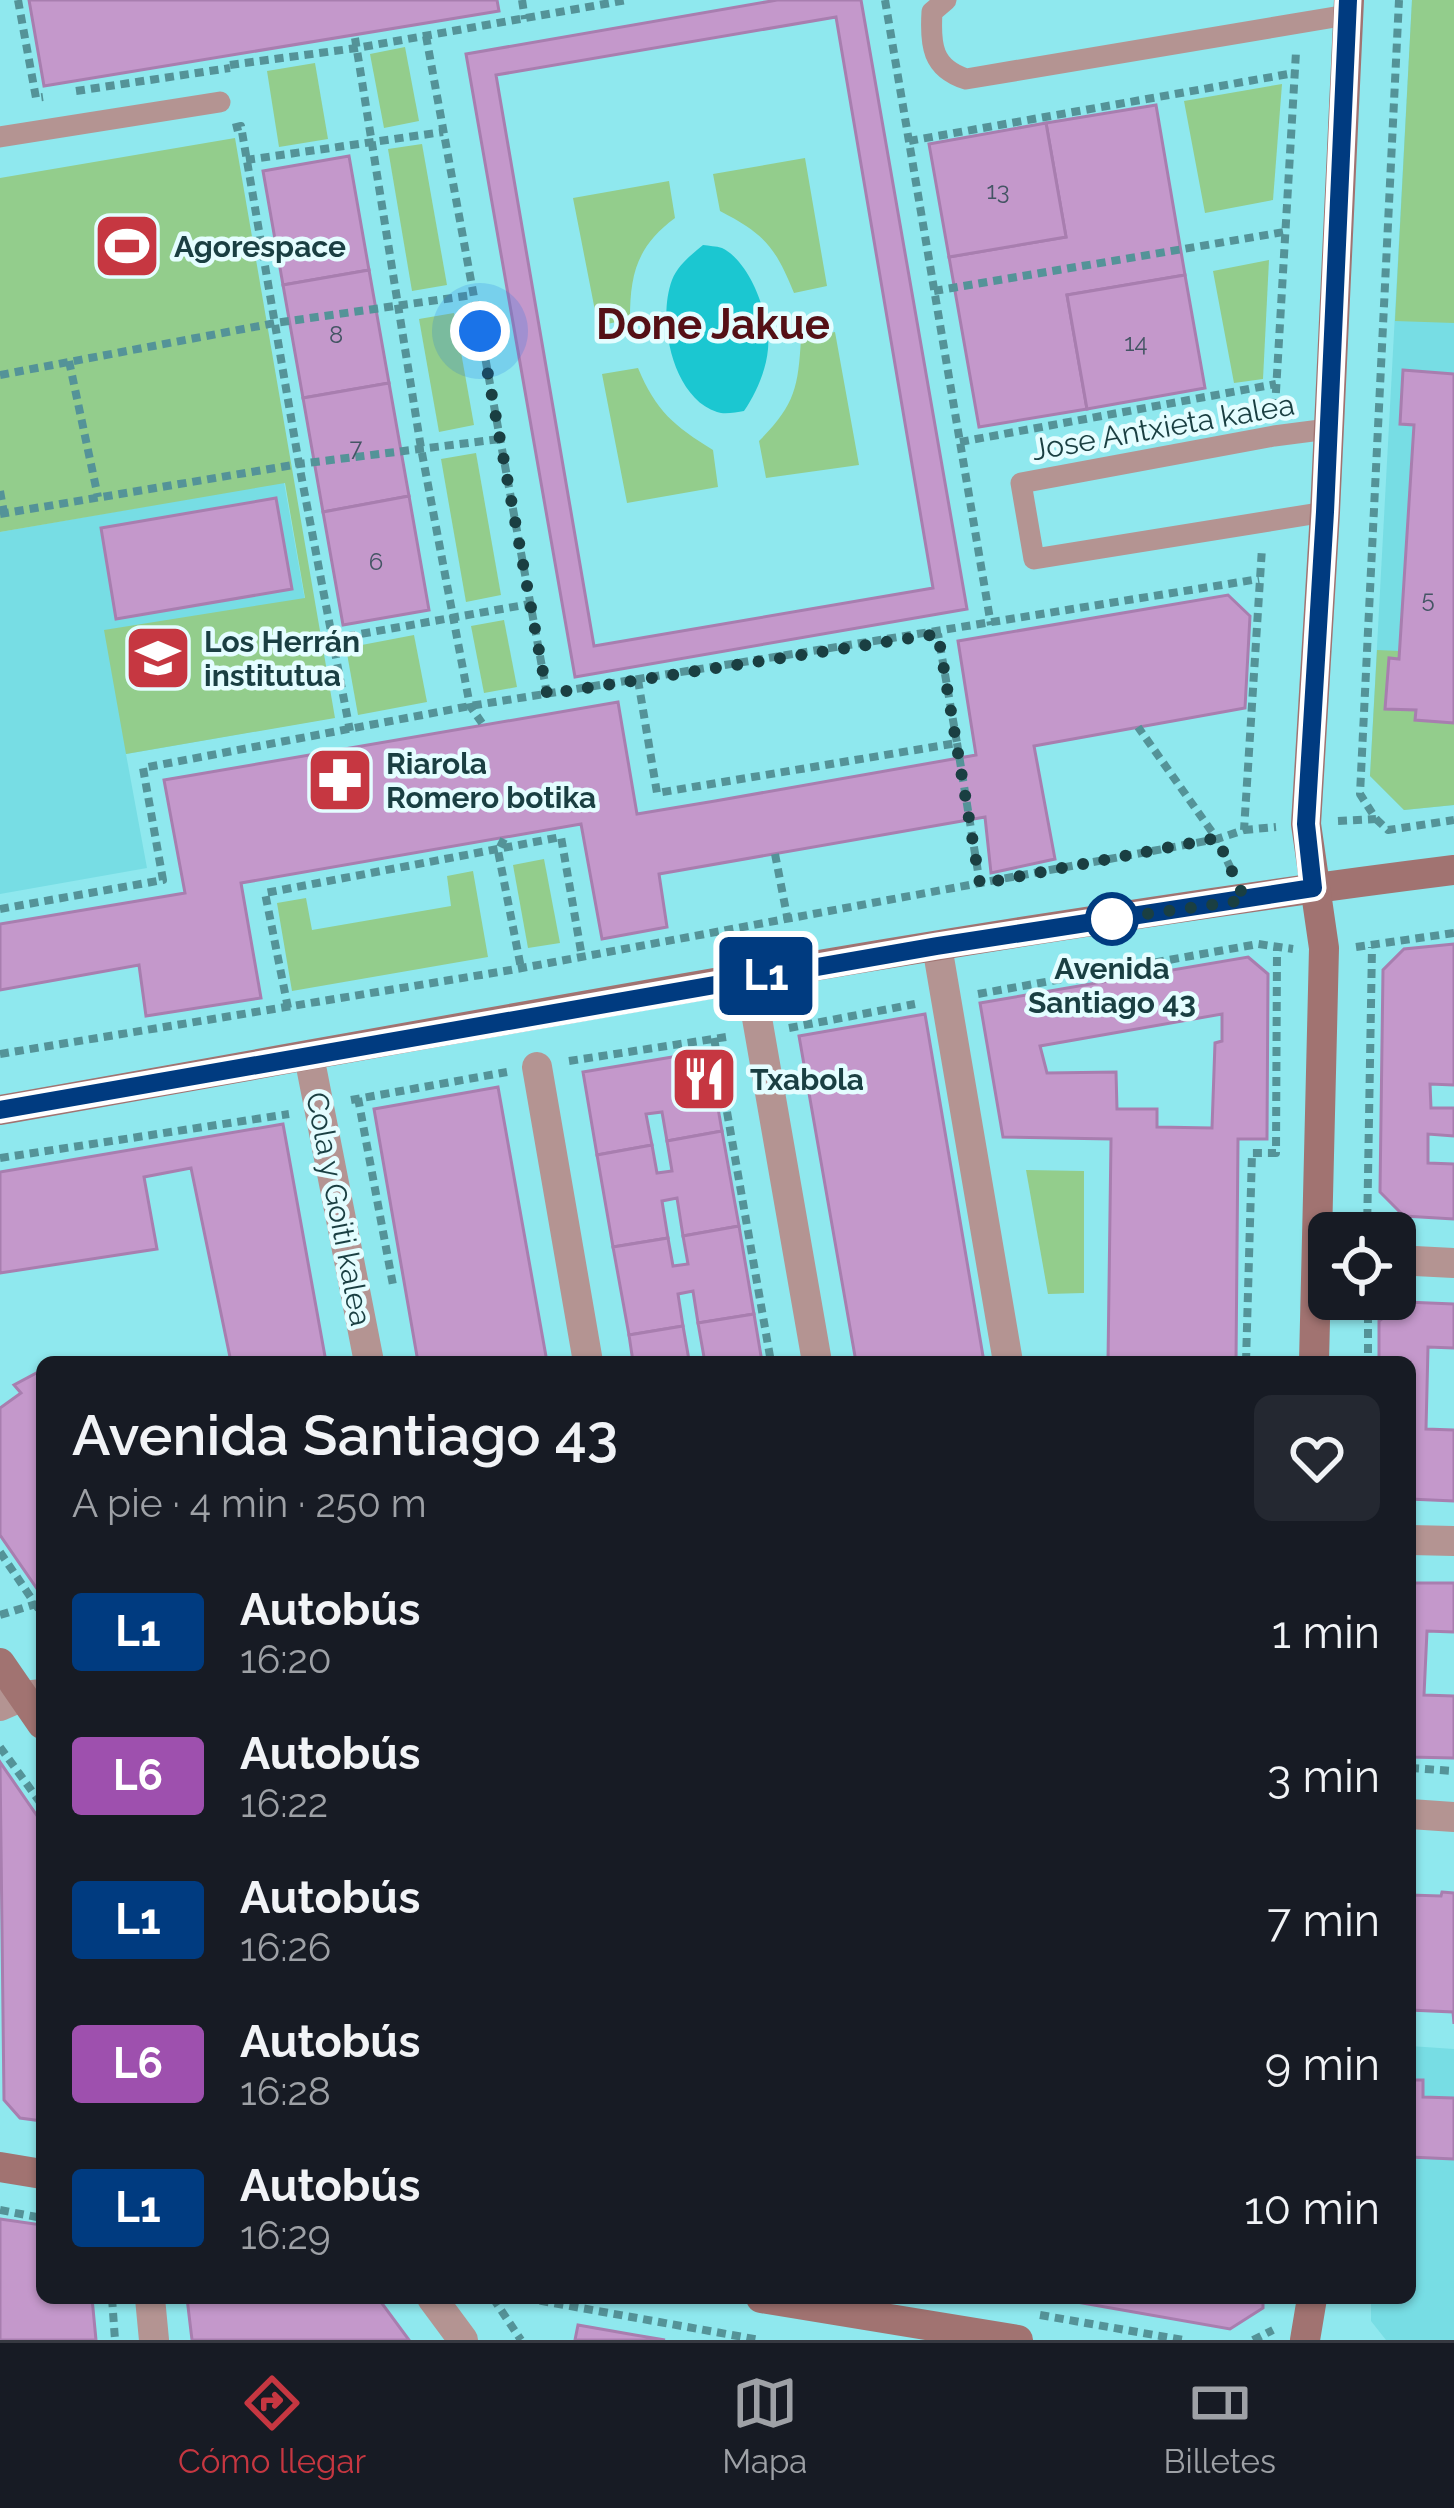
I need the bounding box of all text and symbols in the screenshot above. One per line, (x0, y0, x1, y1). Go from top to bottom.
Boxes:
house number: 13 (986, 176, 1010, 205)
sports icon: Agorespace (92, 211, 162, 281)
place label: Agorespace (174, 229, 346, 264)
district label: Done Jakue (596, 300, 830, 349)
your location (450, 301, 510, 361)
house number: 8 (329, 320, 343, 349)
house number: 14 (1124, 328, 1148, 357)
street label: Jose Antxieta kalea (1029, 387, 1297, 467)
house number: 7 (350, 433, 363, 462)
house number: 6 (369, 547, 383, 576)
house number: 5 (1421, 584, 1435, 613)
school or university icon: Los Herrán institutua (123, 623, 193, 693)
place label: Los Herrán institutua (204, 624, 360, 693)
pharmacy icon: Riarola Romero botika (305, 745, 375, 815)
place label: Riarola Romero botika (386, 746, 596, 815)
marker: Avenida Santiago 43 (1087, 894, 1137, 944)
line badge: L1 (712, 937, 820, 1015)
text: L1 (743, 951, 789, 1000)
place label: Avenida Santiago 43 (1028, 951, 1196, 1020)
restaurant icon: Txabola (669, 1044, 739, 1114)
place label: Txabola (750, 1062, 864, 1097)
street label: Cola y Goiti kalea (299, 1089, 379, 1329)
map controls (1308, 1212, 1416, 1320)
button: locate (1308, 1212, 1416, 1320)
button: heart (1254, 1395, 1380, 1521)
text: Avenida Santiago 43 (72, 1401, 618, 1468)
text: A pie · 4 min · 250 m (72, 1480, 427, 1526)
text: Autobús (240, 1583, 420, 1636)
text: 1 min (1272, 1606, 1380, 1659)
text: L1 (115, 1607, 161, 1656)
text: 16:20 (240, 1636, 332, 1682)
text: Autobús (240, 1727, 420, 1780)
text: 3 min (1267, 1750, 1380, 1803)
text: L6 (113, 1751, 163, 1800)
text: 16:22 (240, 1780, 328, 1826)
text: Autobús (240, 1871, 420, 1924)
text: 7 min (1267, 1894, 1380, 1947)
text: L1 (115, 1895, 161, 1944)
text: 16:26 (240, 1924, 331, 1970)
text: Autobús (240, 2015, 420, 2068)
text: 9 min (1265, 2038, 1380, 2091)
text: L6 (113, 2039, 163, 2088)
text: 16:28 (240, 2068, 331, 2114)
text: Autobús (240, 2159, 420, 2212)
text: 10 min (1244, 2182, 1380, 2235)
text: L1 (115, 2183, 161, 2232)
text: 16:29 (240, 2212, 331, 2258)
tab: Cómo llegar (178, 2370, 366, 2481)
tab: Mapa (722, 2370, 807, 2481)
tab: Billetes (1163, 2370, 1276, 2481)

